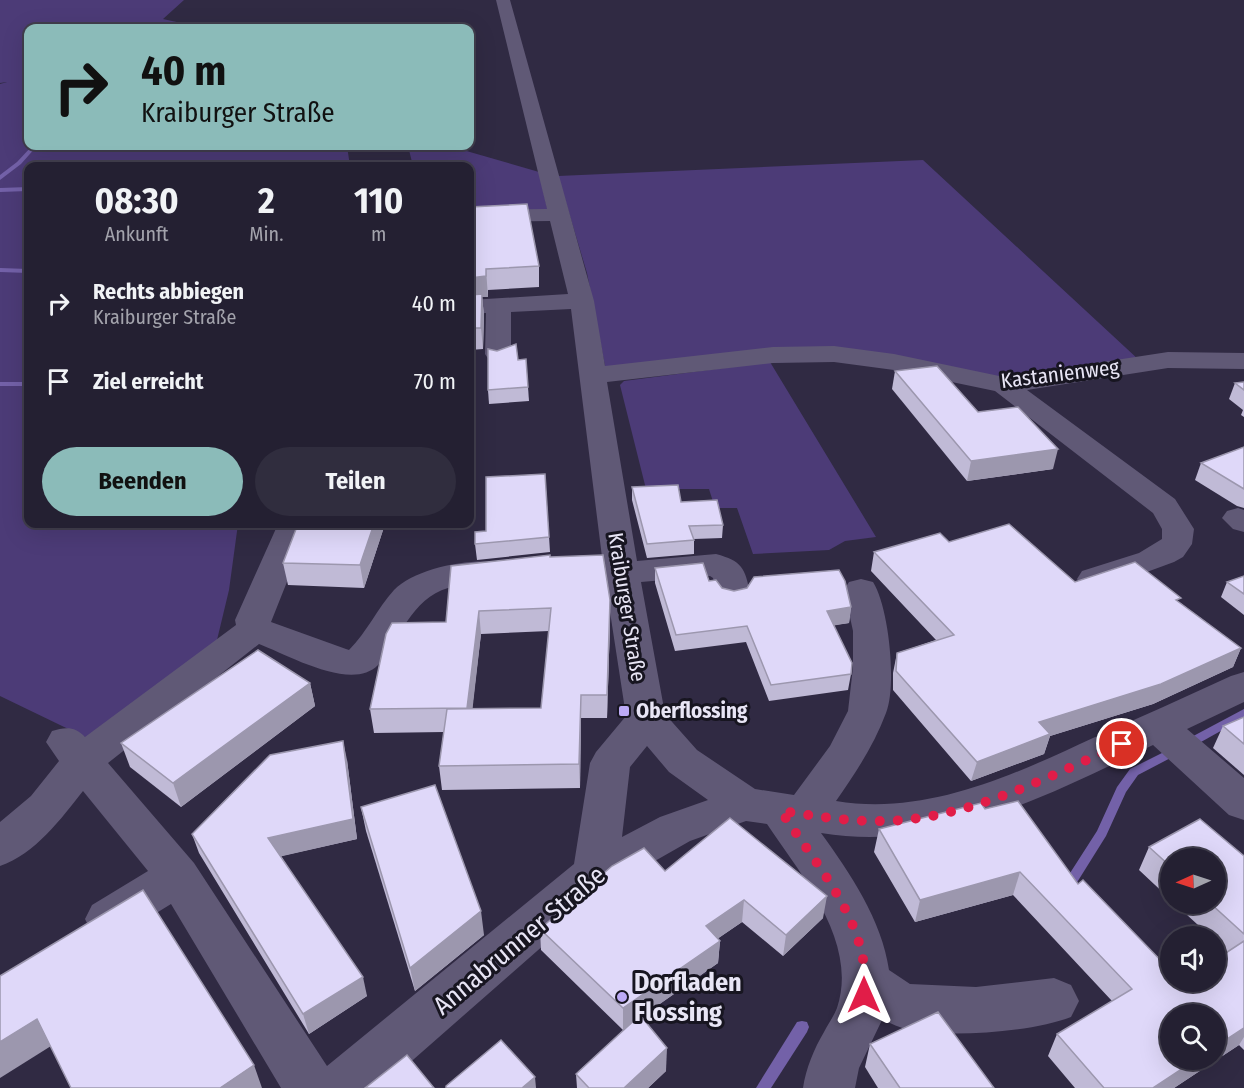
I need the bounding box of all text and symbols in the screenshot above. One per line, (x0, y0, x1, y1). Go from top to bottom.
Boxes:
text: 40 m (141, 46, 226, 96)
icon: right (42, 48, 120, 126)
text: Kraiburger Straße (141, 97, 335, 129)
text: 08:30 (95, 179, 179, 223)
text: 2 (258, 179, 275, 223)
text: 110 (354, 179, 403, 223)
text: Ankunft (105, 222, 169, 246)
text: Min. (249, 222, 283, 246)
text: m (371, 222, 386, 246)
text: Rechts abbiegen (93, 278, 244, 305)
icon: right (42, 287, 75, 320)
text: 40 m (412, 290, 456, 317)
text: Kraiburger Straße (93, 305, 236, 329)
street label: Kastanienweg (999, 354, 1121, 394)
icon: arrive (42, 365, 75, 398)
text: Ziel erreicht (93, 368, 204, 395)
text: 70 m (414, 368, 456, 395)
button: Beenden (42, 447, 243, 516)
button: Teilen (255, 447, 456, 516)
street label: Kraiburger Straße (602, 531, 652, 683)
place label: Oberflossing (636, 698, 748, 724)
marker: Oberflossing (617, 704, 631, 718)
pin (1096, 718, 1147, 769)
icon: arrive (1105, 727, 1138, 760)
north arrow (1160, 848, 1226, 914)
map controls (1160, 848, 1226, 1070)
street label: Annabrunner Straße (427, 859, 612, 1021)
button: sound (1160, 926, 1226, 992)
position arrow (832, 963, 896, 1027)
place label: Dorfladen Flossing (634, 967, 742, 1028)
marker: Dorfladen Flossing (615, 990, 629, 1004)
button: search (1160, 1004, 1226, 1070)

